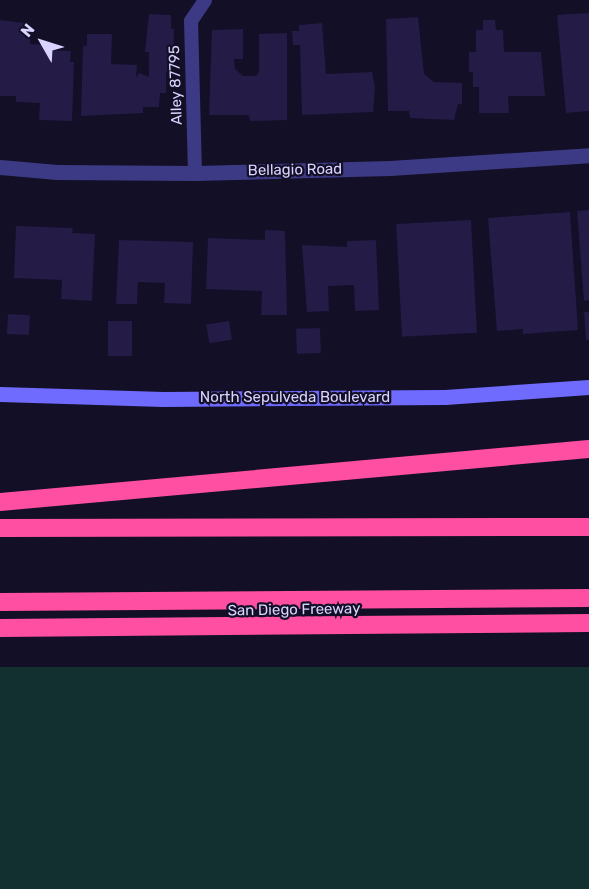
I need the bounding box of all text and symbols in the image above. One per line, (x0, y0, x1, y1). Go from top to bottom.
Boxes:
north arrow (12, 12, 72, 72)
text: N (17, 20, 39, 41)
street label: Alley 87795 (166, 45, 186, 125)
street label: Bellagio Road (248, 160, 342, 180)
street label: North Sepulveda Boulevard (200, 389, 390, 407)
street label: San Diego Freeway (227, 600, 361, 620)

